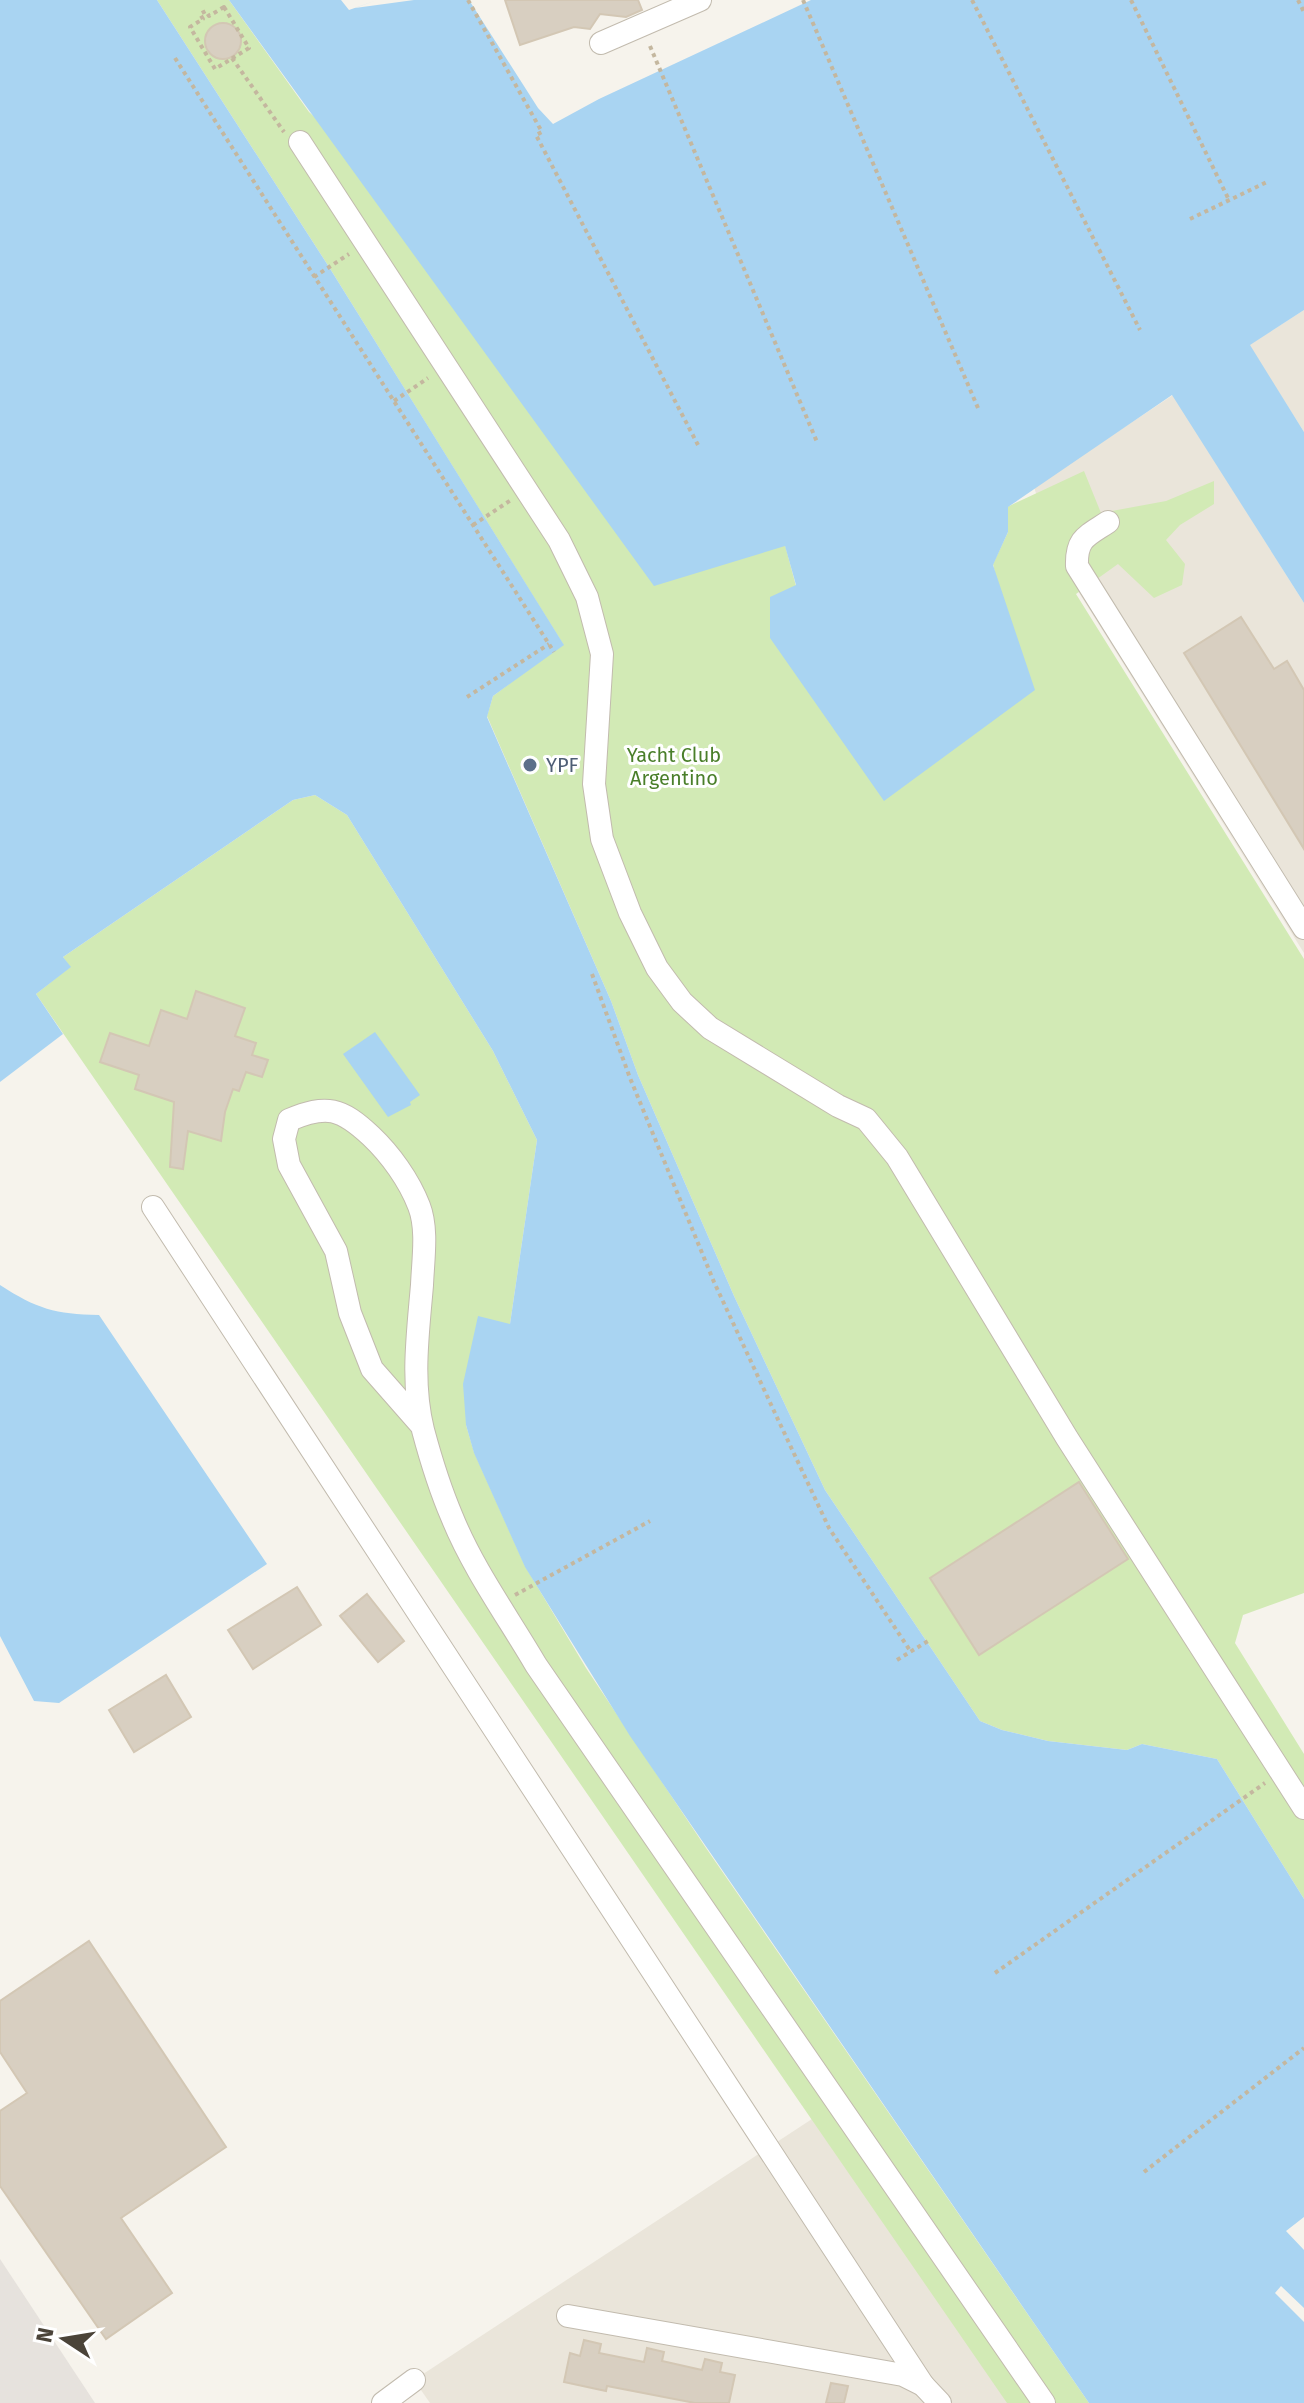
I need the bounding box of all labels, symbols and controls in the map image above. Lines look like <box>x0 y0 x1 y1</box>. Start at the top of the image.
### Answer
park label: Yacht Club Argentino <box>627 743 721 790</box>
place label: YPF <box>546 753 579 777</box>
marker: YPF <box>521 756 539 774</box>
north arrow <box>24 2299 104 2379</box>
text: N <box>30 2325 60 2345</box>

